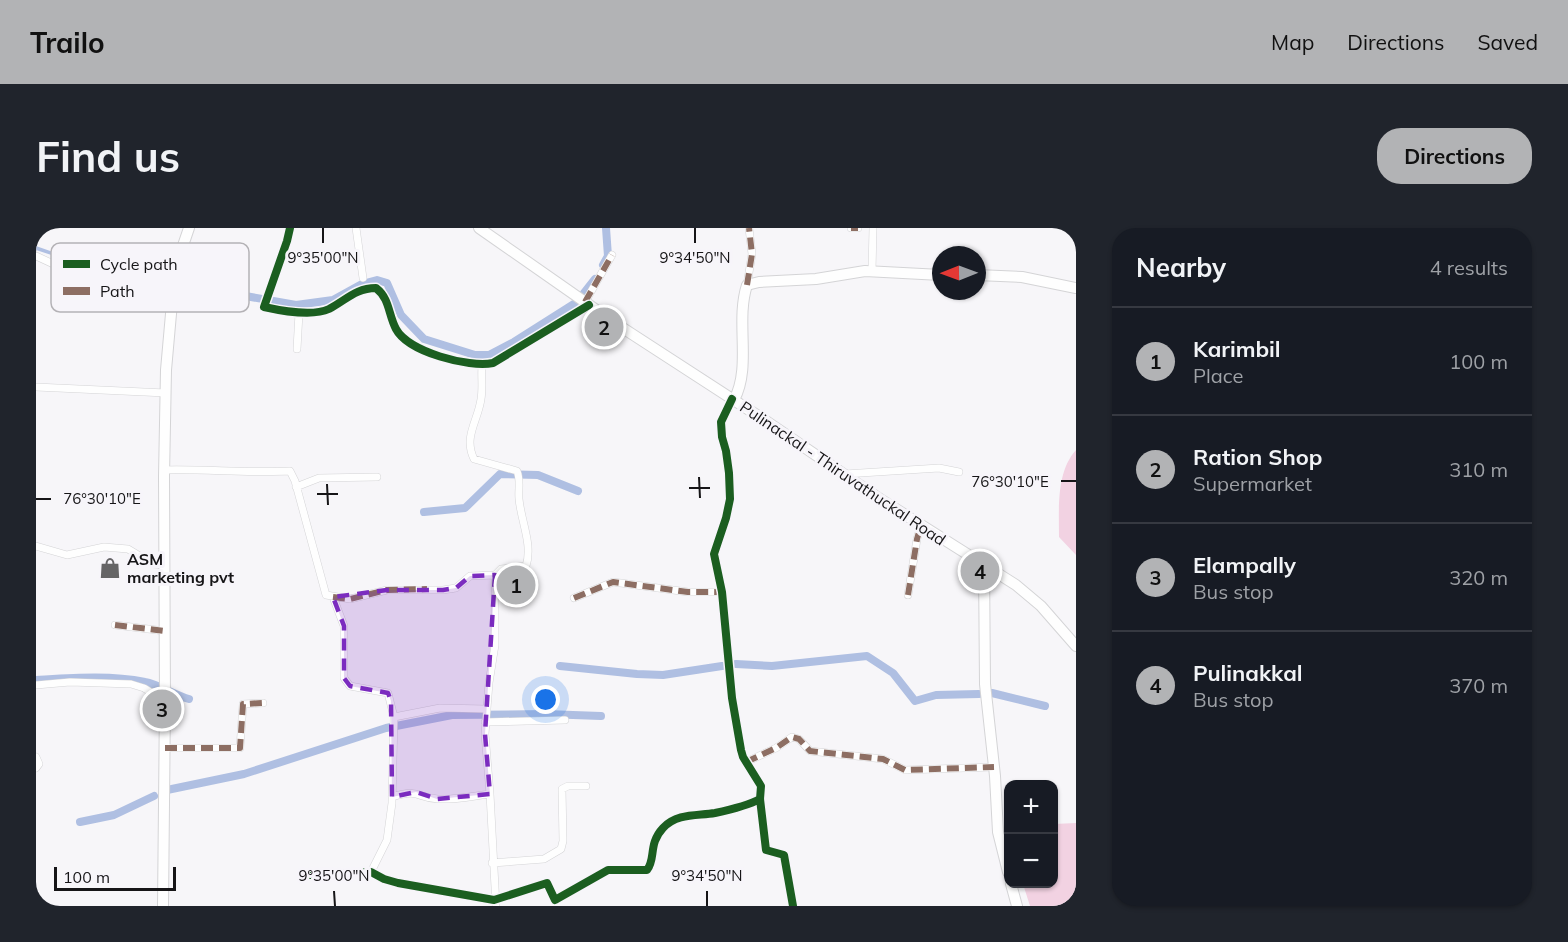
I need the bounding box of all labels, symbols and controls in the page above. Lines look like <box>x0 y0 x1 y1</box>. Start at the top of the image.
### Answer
text: Trailo <box>30 25 105 60</box>
text: Map <box>1271 29 1314 55</box>
text: Directions <box>1347 29 1444 55</box>
text: Saved <box>1477 29 1538 55</box>
button: Directions <box>1377 128 1532 184</box>
text: Find us <box>36 130 180 183</box>
legend <box>51 243 249 312</box>
north arrow <box>932 246 986 300</box>
text: 9°35'00"N <box>288 248 358 267</box>
text: 9°34'50"N <box>660 248 730 267</box>
text: Nearby <box>1136 251 1226 284</box>
text: Cycle path <box>100 254 178 274</box>
text: 4 results <box>1430 255 1508 280</box>
text: Path <box>100 281 135 301</box>
pin: 2 <box>584 304 624 350</box>
text: Karimbil <box>1193 335 1281 363</box>
text: 1 <box>1150 349 1162 374</box>
text: 100 m <box>1449 349 1508 374</box>
text: Place <box>1193 363 1243 388</box>
street label: Pulinackal - Thiruvathuckal Road <box>736 397 950 549</box>
text: Ration Shop <box>1193 443 1323 471</box>
text: 2 <box>1150 457 1162 482</box>
text: 310 m <box>1449 457 1508 482</box>
text: Supermarket <box>1193 471 1312 496</box>
text: 76°30'10"E <box>971 472 1049 491</box>
text: 76°30'10"E <box>63 489 141 508</box>
pin: 4 <box>960 548 1000 594</box>
place label: ASM marketing pvt <box>127 549 234 587</box>
text: Elampally <box>1193 551 1296 579</box>
shop icon: ASM marketing pvt <box>98 556 122 580</box>
pin: 1 <box>496 562 536 608</box>
text: 3 <box>1150 565 1162 590</box>
text: 320 m <box>1449 565 1508 590</box>
text: Bus stop <box>1193 579 1273 604</box>
text: Pulinakkal <box>1193 659 1303 687</box>
text: 4 <box>1150 673 1162 698</box>
text: 370 m <box>1449 673 1508 698</box>
your location <box>531 685 560 714</box>
pin: 3 <box>142 686 182 732</box>
text: Bus stop <box>1193 687 1273 712</box>
map controls <box>1004 780 1058 888</box>
button: + <box>1004 780 1058 834</box>
button: − <box>1004 834 1058 888</box>
scale bar <box>54 864 176 892</box>
text: 9°35'00"N <box>299 866 369 885</box>
text: 9°34'50"N <box>672 866 742 885</box>
text: 100 m <box>63 867 110 887</box>

